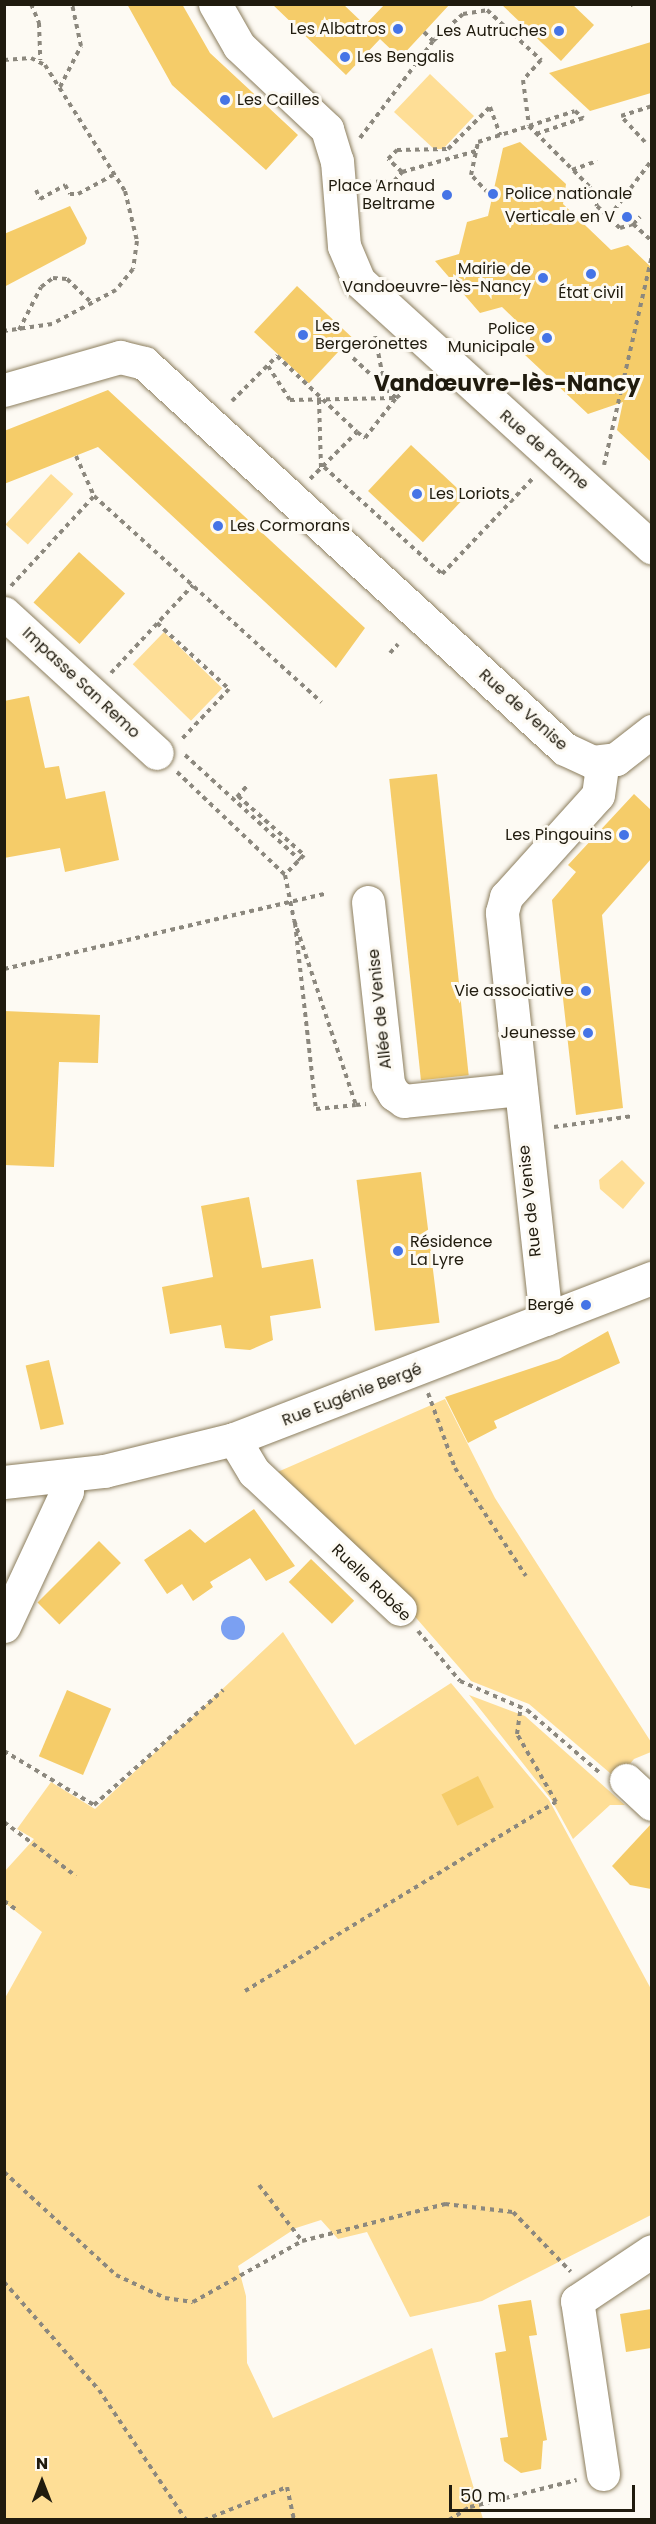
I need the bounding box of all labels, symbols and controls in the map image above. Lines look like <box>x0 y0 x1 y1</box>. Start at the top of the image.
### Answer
place label: Les Albatros <box>290 19 386 39</box>
place label: Les Autruches <box>436 21 547 41</box>
marker: Les Albatros <box>391 22 405 36</box>
marker: Les Autruches <box>552 24 566 38</box>
place label: Les Bengalis <box>357 47 454 67</box>
marker: Les Bengalis <box>338 50 352 64</box>
place label: Les Cailles <box>237 90 320 110</box>
marker: Les Cailles <box>218 93 232 107</box>
place label: Place Arnaud Beltrame <box>328 176 435 214</box>
place label: Police nationale <box>505 184 632 204</box>
marker: Police nationale <box>486 187 500 201</box>
marker: Place Arnaud Beltrame <box>440 188 454 202</box>
place label: Verticale en V <box>505 207 615 227</box>
marker: Verticale en V <box>620 210 634 224</box>
place label: Mairie de Vandoeuvre-lès-Nancy <box>342 259 531 297</box>
marker: État civil <box>584 267 598 281</box>
marker: Mairie de Vandoeuvre-lès-Nancy <box>536 271 550 285</box>
place label: État civil <box>558 283 624 303</box>
place label: Les Bergeronettes <box>315 316 428 354</box>
place label: Police Municipale <box>448 319 535 357</box>
marker: Les Bergeronettes <box>296 328 310 342</box>
marker: Police Municipale <box>540 331 554 345</box>
district label: Vandœuvre-lès-Nancy <box>374 371 640 397</box>
street label: Rue de Parme <box>496 406 592 494</box>
place label: Les Loriots <box>429 484 510 504</box>
marker: Les Loriots <box>410 487 424 501</box>
place label: Les Cormorans <box>230 516 350 536</box>
marker: Les Cormorans <box>211 519 225 533</box>
street label: Impasse San Remo <box>18 623 144 743</box>
street label: Rue de Venise <box>475 665 571 755</box>
place label: Les Pingouins <box>505 825 612 845</box>
marker: Les Pingouins <box>617 828 631 842</box>
street label: Allée de Venise <box>364 948 396 1070</box>
place label: Vie associative <box>454 981 574 1001</box>
marker: Vie associative <box>579 984 593 998</box>
place label: Jeunesse <box>501 1023 576 1043</box>
marker: Jeunesse <box>581 1026 595 1040</box>
street label: Rue de Venise <box>515 1144 545 1258</box>
place label: Résidence La Lyre <box>410 1232 493 1270</box>
marker: Résidence La Lyre <box>391 1244 405 1258</box>
place label: Bergé <box>528 1295 574 1315</box>
marker: Bergé <box>579 1298 593 1312</box>
street label: Rue Eugénie Bergé <box>279 1359 425 1431</box>
street label: Ruelle Robée <box>327 1540 415 1626</box>
north arrow <box>12 2452 72 2512</box>
text: N <box>36 2452 48 2475</box>
scale bar <box>452 2473 638 2511</box>
text: 50 m <box>460 2483 506 2508</box>

